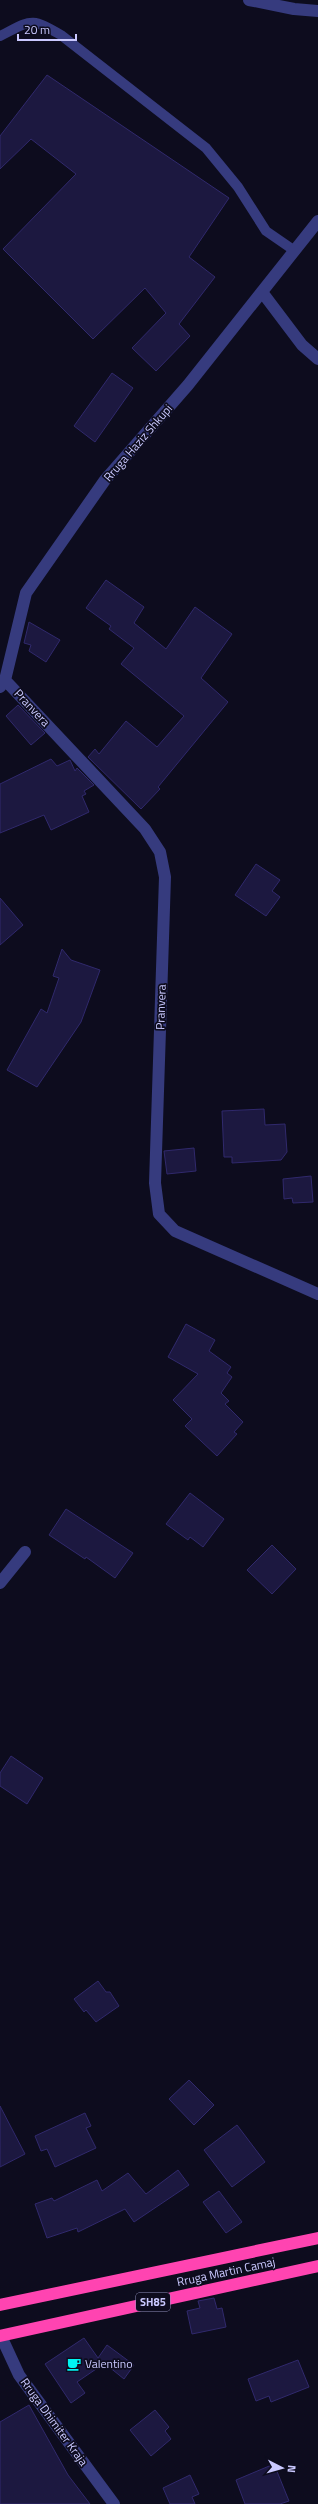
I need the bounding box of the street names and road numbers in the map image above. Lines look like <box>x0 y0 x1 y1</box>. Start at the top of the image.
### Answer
street label: Rruga Haziz Shkupi <box>99 400 177 486</box>
street label: Pranvera <box>10 685 55 731</box>
street label: Pranvera <box>150 984 171 1030</box>
street label: Rruga Martin Camaj <box>175 2252 277 2291</box>
road number: SH85 <box>136 2293 170 2311</box>
street label: Rruga Dhimiter Kraja <box>16 2374 93 2470</box>

